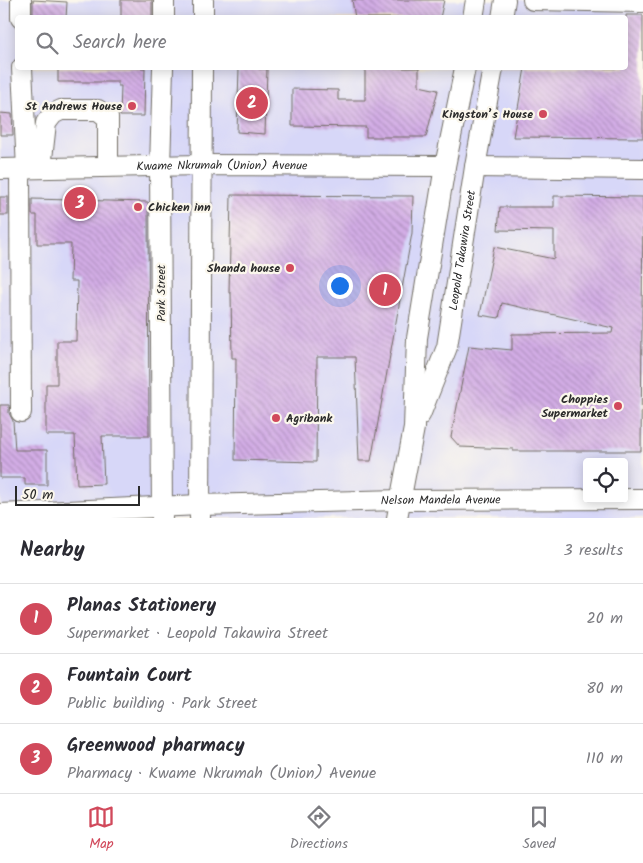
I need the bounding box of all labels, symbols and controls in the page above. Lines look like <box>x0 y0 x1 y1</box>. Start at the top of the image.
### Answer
search box <box>15 15 628 70</box>
text: Search here <box>73 28 167 58</box>
icon: search <box>33 29 61 57</box>
pin: 2 <box>236 84 268 122</box>
place label: St Andrews House <box>25 97 122 116</box>
marker: St Andrews House <box>126 100 138 112</box>
place label: Kingston’s House <box>442 105 533 124</box>
marker: Kingston’s House <box>537 108 549 120</box>
street label: Kwame Nkrumah (Union) Avenue <box>136 155 308 176</box>
pin: 3 <box>64 184 96 222</box>
street label: Leopold Takawira Street <box>443 188 481 312</box>
place label: Chicken inn <box>148 198 211 217</box>
marker: Chicken inn <box>132 201 144 213</box>
place label: Shanda house <box>207 259 280 278</box>
marker: Shanda house <box>284 262 296 274</box>
street label: Park Street <box>152 264 171 322</box>
pin: 1 <box>369 271 401 309</box>
your location <box>327 273 353 299</box>
place label: Choppies Supermarket <box>541 390 609 423</box>
marker: Choppies Supermarket <box>612 400 624 412</box>
place label: Agribank <box>286 409 333 428</box>
marker: Agribank <box>270 412 282 424</box>
map controls <box>583 458 628 503</box>
button: locate <box>583 458 628 503</box>
scale bar <box>15 483 140 506</box>
text: 50 m <box>22 484 53 506</box>
street label: Nelson Mandela Avenue <box>381 490 501 510</box>
text: Nearby <box>20 534 85 567</box>
text: 3 results <box>564 538 623 563</box>
text: Planas Stationery <box>67 591 216 621</box>
text: 1 <box>34 606 38 631</box>
text: 20 m <box>587 606 623 631</box>
text: Supermarket · Leopold Takawira Street <box>67 621 328 646</box>
text: Fountain Court <box>67 661 192 691</box>
text: 2 <box>31 676 41 701</box>
text: 80 m <box>586 676 623 701</box>
text: Public building · Park Street <box>67 691 257 716</box>
text: Greenwood pharmacy <box>67 731 245 761</box>
text: 3 <box>32 746 40 771</box>
text: 110 m <box>586 746 623 771</box>
text: Pharmacy · Kwame Nkrumah (Union) Avenue <box>67 761 376 786</box>
tab: Map <box>87 803 115 855</box>
tab: Directions <box>290 803 348 855</box>
tab: Saved <box>522 803 556 855</box>

